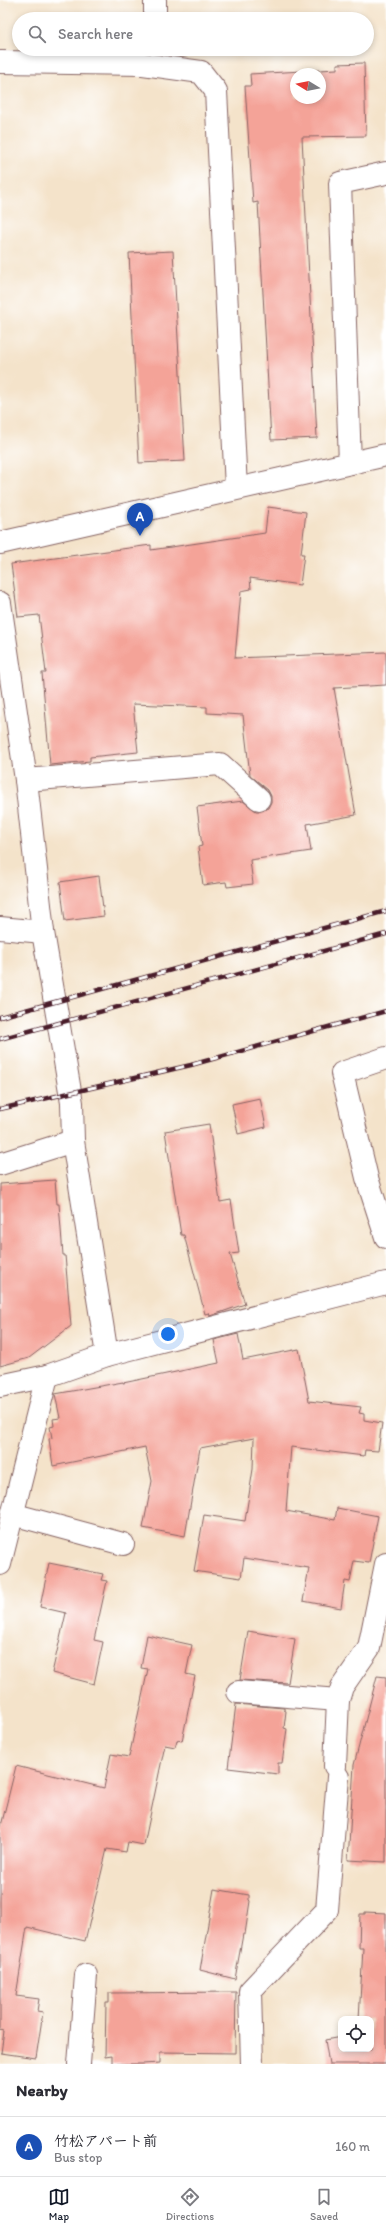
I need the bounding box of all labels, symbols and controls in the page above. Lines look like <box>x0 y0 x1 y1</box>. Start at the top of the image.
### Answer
search box <box>12 12 374 56</box>
icon: search <box>26 23 48 45</box>
text: Search here <box>58 25 133 43</box>
north arrow <box>290 68 326 104</box>
pin: A <box>127 503 153 536</box>
your location <box>158 1324 178 1344</box>
map controls <box>338 2016 374 2052</box>
button: locate <box>338 2016 374 2052</box>
text: Nearby <box>16 2080 68 2100</box>
text: 竹松アパート前 <box>54 2132 158 2150</box>
text: A <box>25 2139 33 2154</box>
text: 160 m <box>335 2139 370 2154</box>
text: Bus stop <box>54 2150 102 2165</box>
tab: Map <box>48 2186 70 2223</box>
tab: Directions <box>166 2186 214 2223</box>
tab: Saved <box>310 2186 338 2223</box>

